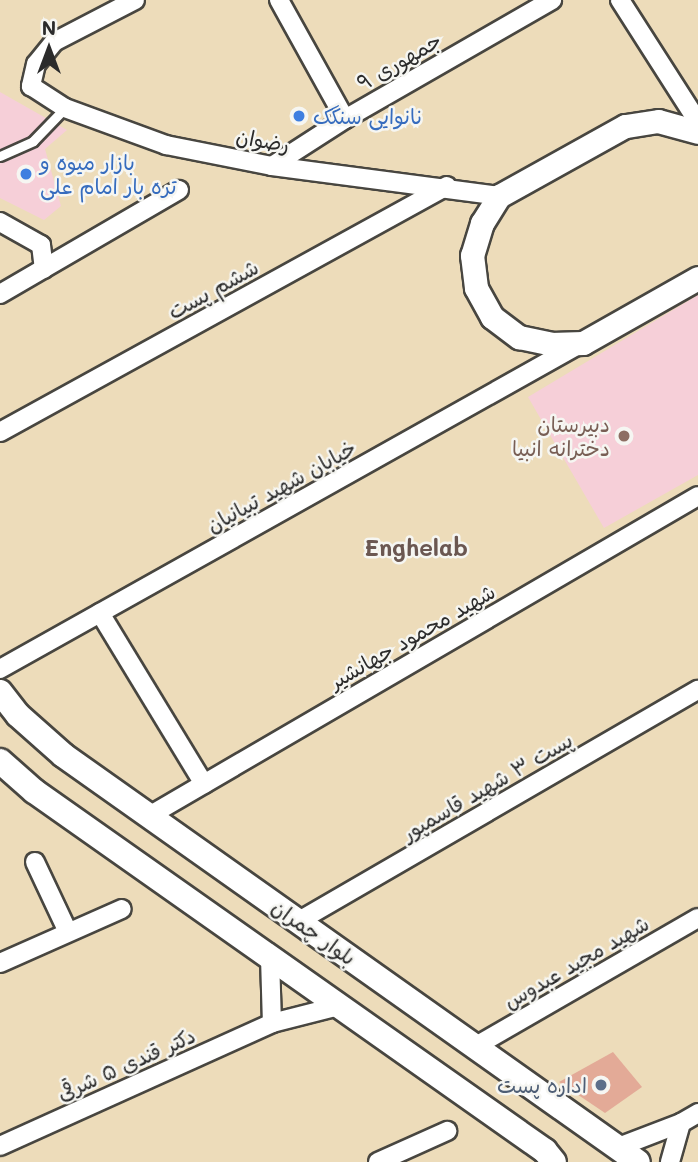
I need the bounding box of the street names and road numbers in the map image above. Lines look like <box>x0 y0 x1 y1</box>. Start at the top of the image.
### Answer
street label: جمهوری ۹ <box>352 27 446 95</box>
street label: رضوان <box>234 123 292 157</box>
street label: ششم پست <box>163 254 263 324</box>
street label: خیابان شهید تبیانیان <box>202 435 360 537</box>
street label: شهید محمود جهانشیر <box>325 578 499 694</box>
street label: پست ۳ شهید قاسمپور <box>397 727 577 845</box>
street label: بلوار چمران <box>267 894 361 970</box>
street label: شهید مجید عبدوس <box>499 910 653 1014</box>
street label: دکتر قندی ۵ شرقی <box>53 1022 199 1106</box>

